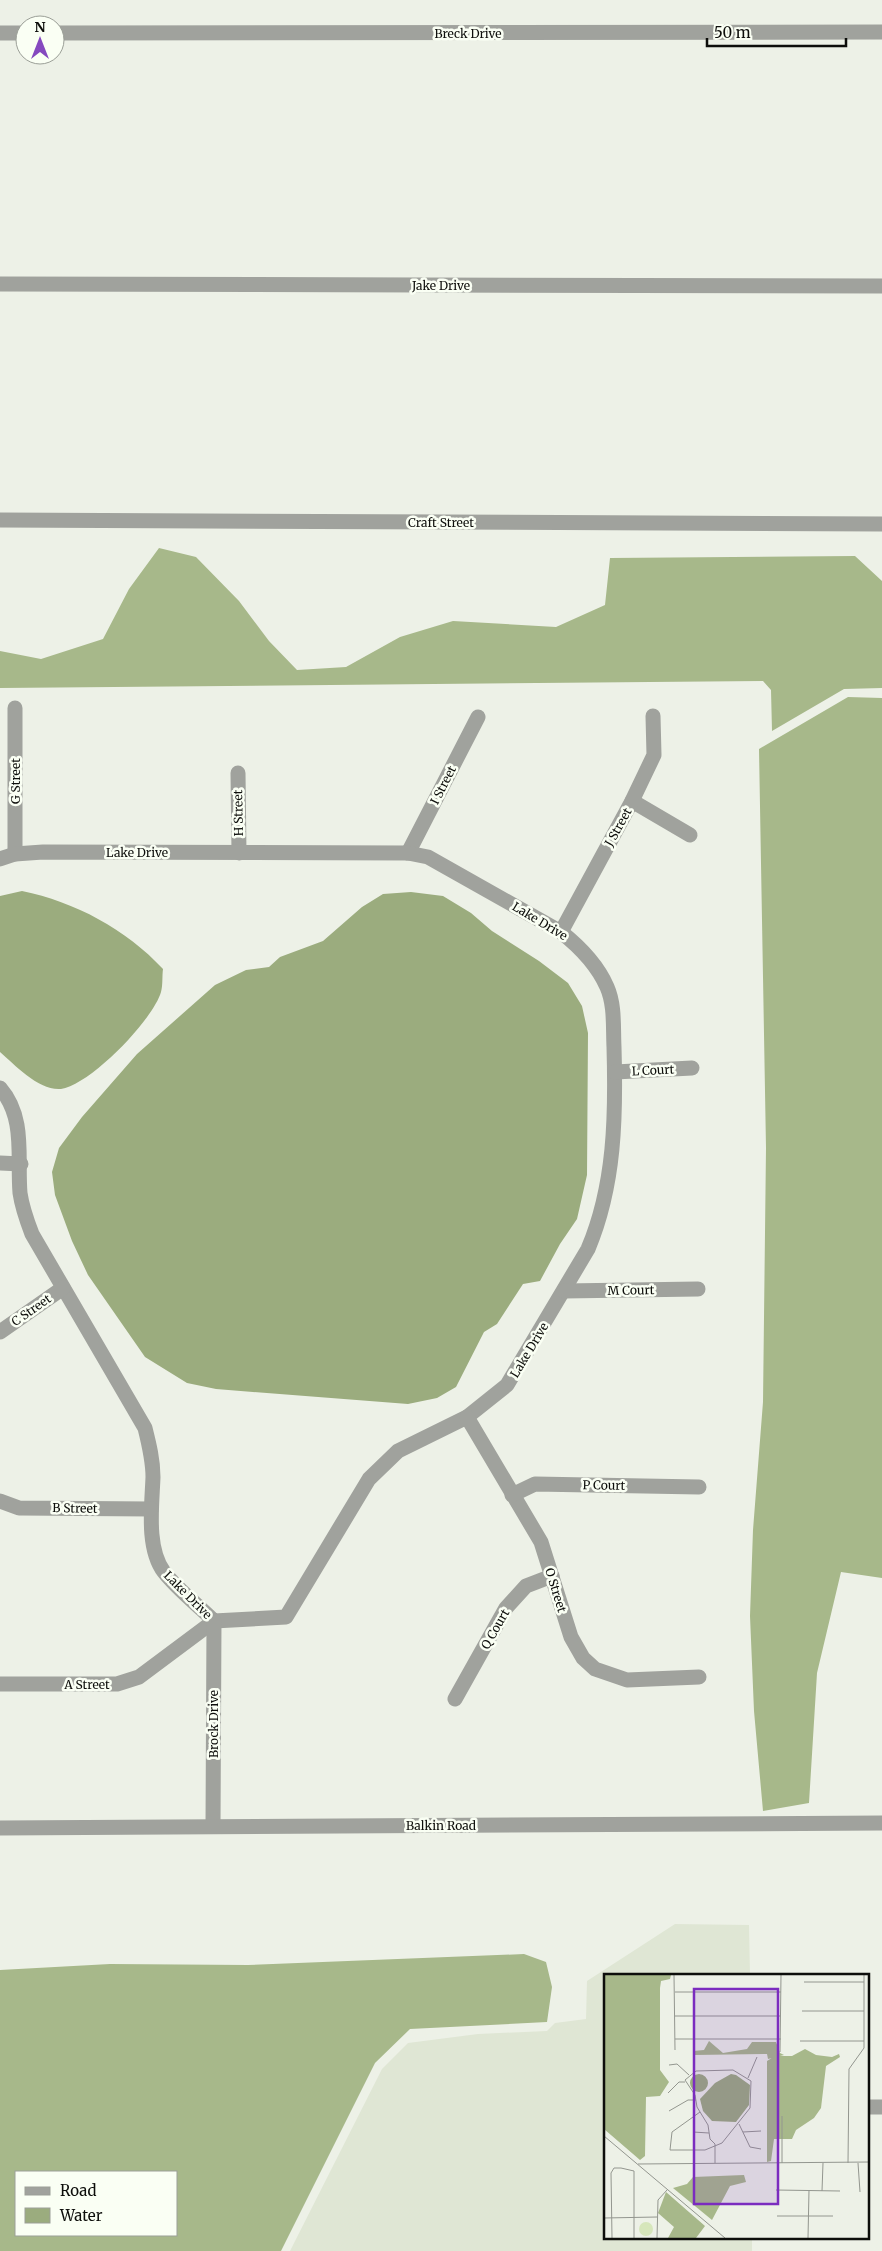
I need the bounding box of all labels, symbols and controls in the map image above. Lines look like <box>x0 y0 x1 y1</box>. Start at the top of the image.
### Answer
north arrow <box>15 15 65 65</box>
scale bar <box>707 15 846 47</box>
text: N <box>34 18 46 36</box>
text: 50 m <box>714 23 751 42</box>
street label: Breck Drive <box>434 26 502 41</box>
street label: Jake Drive <box>411 278 470 293</box>
street label: Craft Street <box>408 515 474 530</box>
street label: G Street <box>8 758 23 804</box>
street label: I Street <box>427 763 459 807</box>
street label: H Street <box>230 789 246 837</box>
street label: J Street <box>601 805 635 850</box>
street label: Lake Drive <box>106 845 168 860</box>
street label: Lake Drive <box>510 899 570 943</box>
street label: L Court <box>631 1061 675 1079</box>
street label: M Court <box>607 1282 655 1298</box>
street label: C Street <box>8 1291 54 1329</box>
street label: Lake Drive <box>507 1320 551 1380</box>
street label: P Court <box>582 1477 626 1493</box>
street label: B Street <box>52 1500 98 1516</box>
street label: O Street <box>542 1566 570 1614</box>
street label: Lake Drive <box>161 1568 215 1622</box>
street label: Q Court <box>478 1606 513 1652</box>
street label: A Street <box>63 1677 110 1692</box>
street label: Brock Drive <box>206 1690 221 1758</box>
street label: Balkin Road <box>406 1818 476 1833</box>
inset map <box>604 1974 870 2238</box>
legend <box>15 2171 178 2236</box>
text: Road <box>60 2181 96 2200</box>
text: Water <box>59 2206 103 2225</box>

